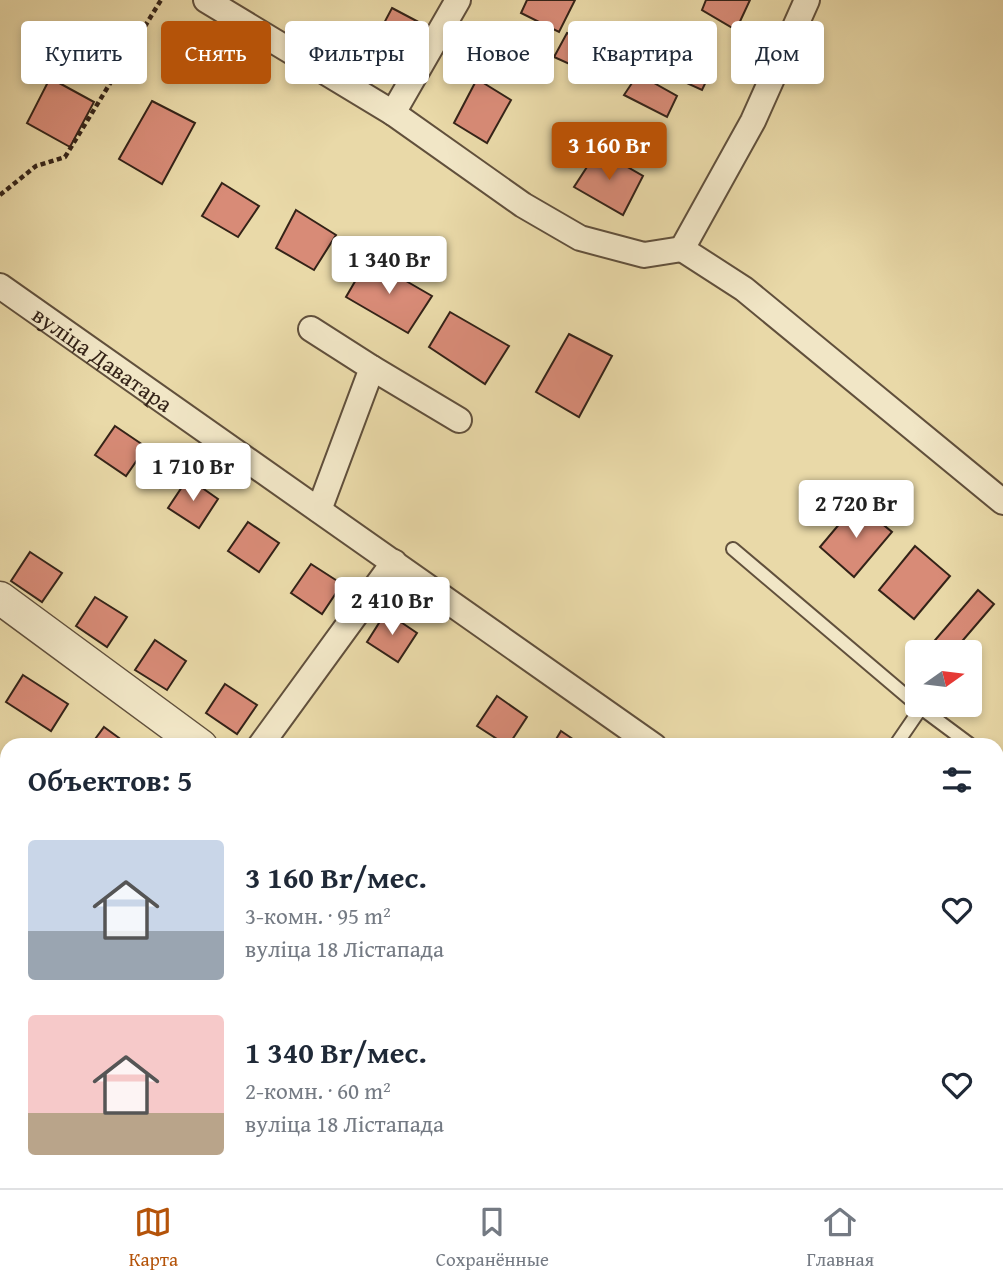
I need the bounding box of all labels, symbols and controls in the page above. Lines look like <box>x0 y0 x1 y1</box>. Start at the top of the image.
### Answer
chip: Купить <box>21 21 147 84</box>
chip: Снять <box>161 21 271 84</box>
chip: Фильтры <box>285 21 429 84</box>
chip: Новое <box>443 21 554 84</box>
chip: Квартира <box>568 21 717 84</box>
chip: Дом <box>731 21 824 84</box>
pin: 3 160 Br <box>537 122 681 182</box>
text: 3 160 Br <box>568 128 650 161</box>
pin: 1 340 Br <box>317 236 461 296</box>
text: 1 340 Br <box>348 242 430 275</box>
street label: вуліца Даватара <box>26 298 180 419</box>
pin: 1 710 Br <box>121 444 265 503</box>
text: 1 710 Br <box>152 449 234 482</box>
pin: 2 720 Br <box>784 480 928 540</box>
text: 2 720 Br <box>815 486 897 519</box>
pin: 2 410 Br <box>320 578 464 637</box>
text: 2 410 Br <box>351 583 433 616</box>
north arrow <box>905 640 982 718</box>
map controls <box>905 640 982 717</box>
text: Объектов: 5 <box>28 758 192 802</box>
icon: filters <box>938 761 976 799</box>
text: 3 160 Br/мес. <box>245 855 427 899</box>
icon: home <box>84 868 168 952</box>
icon: heart <box>938 891 976 929</box>
text: 3-комн. · 95 m² <box>245 899 391 932</box>
text: вуліца 18 Лістапада <box>245 932 444 965</box>
text: 1 340 Br/мес. <box>245 1030 427 1074</box>
icon: home <box>84 1043 168 1127</box>
icon: heart <box>938 1066 976 1104</box>
text: 2-комн. · 60 m² <box>245 1074 391 1107</box>
text: вуліца 18 Лістапада <box>245 1107 444 1140</box>
tab: Карта <box>129 1203 178 1273</box>
tab: Сохранённые <box>436 1203 549 1273</box>
tab: Главная <box>807 1203 874 1273</box>

